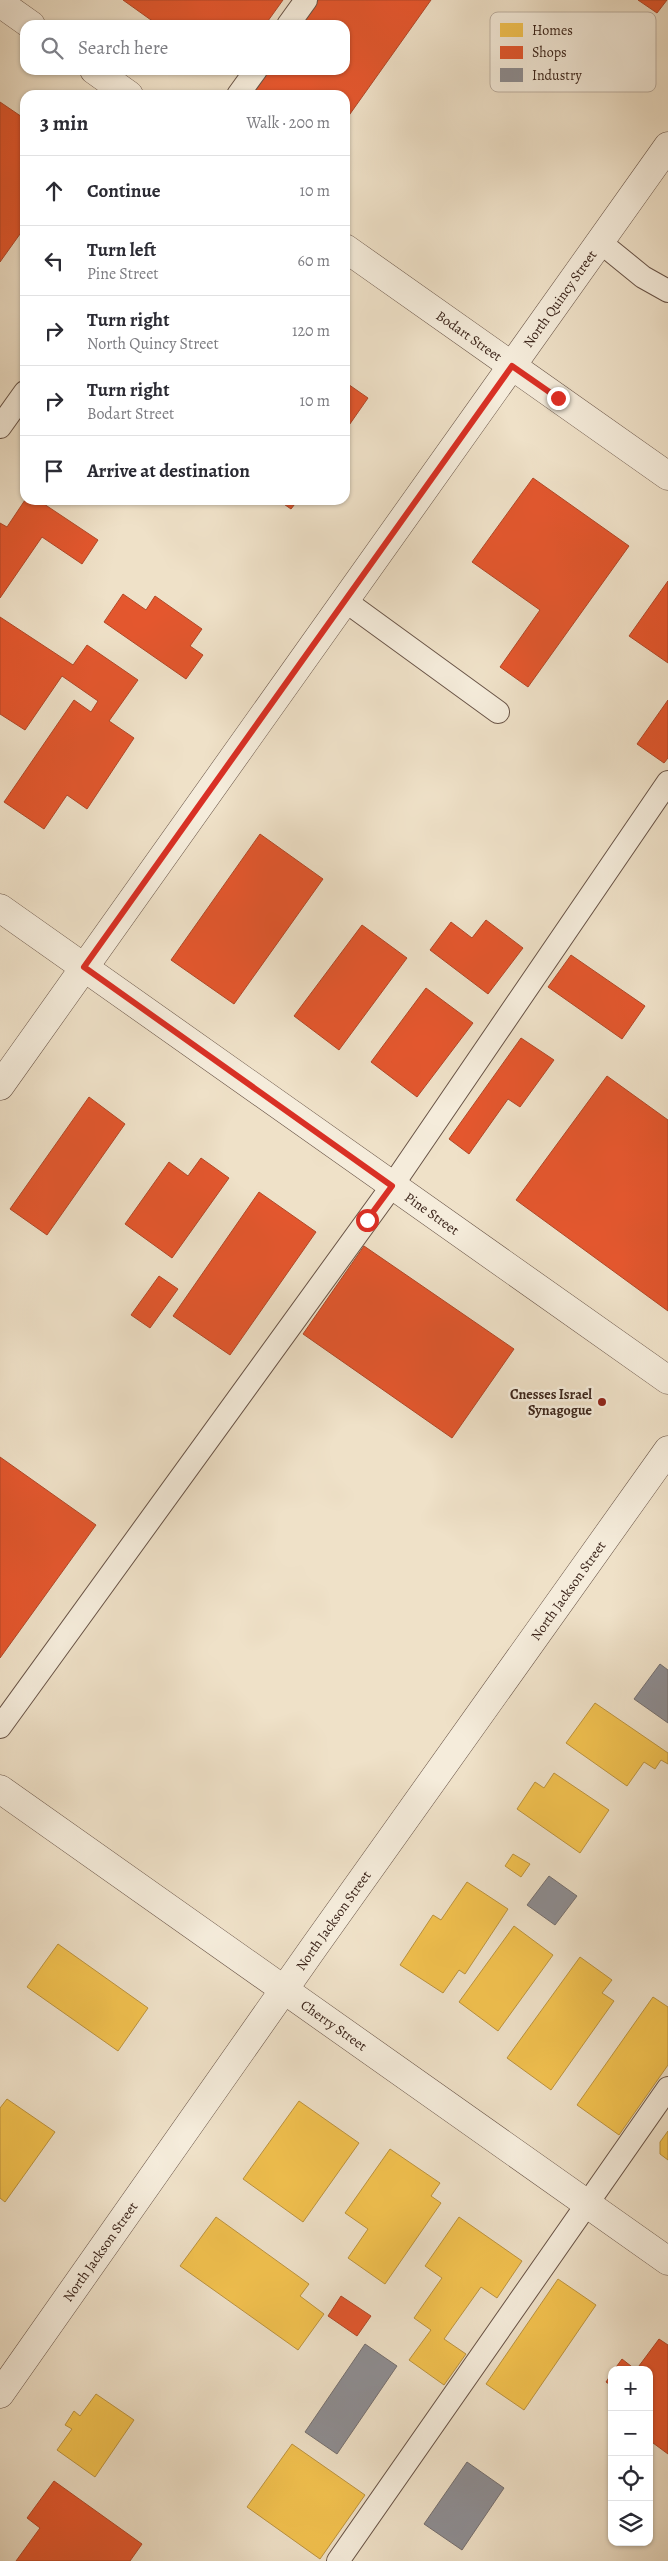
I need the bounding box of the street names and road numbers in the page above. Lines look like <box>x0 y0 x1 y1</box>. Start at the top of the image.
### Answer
street label: North Quincy Street <box>519 246 601 351</box>
street label: Bodart Street <box>432 306 506 366</box>
street label: Pine Street <box>401 1188 463 1240</box>
street label: North Jackson Street <box>526 1537 611 1644</box>
street label: North Jackson Street <box>291 1867 376 1974</box>
street label: Cherry Street <box>297 1995 371 2056</box>
street label: North Jackson Street <box>59 2198 142 2306</box>

